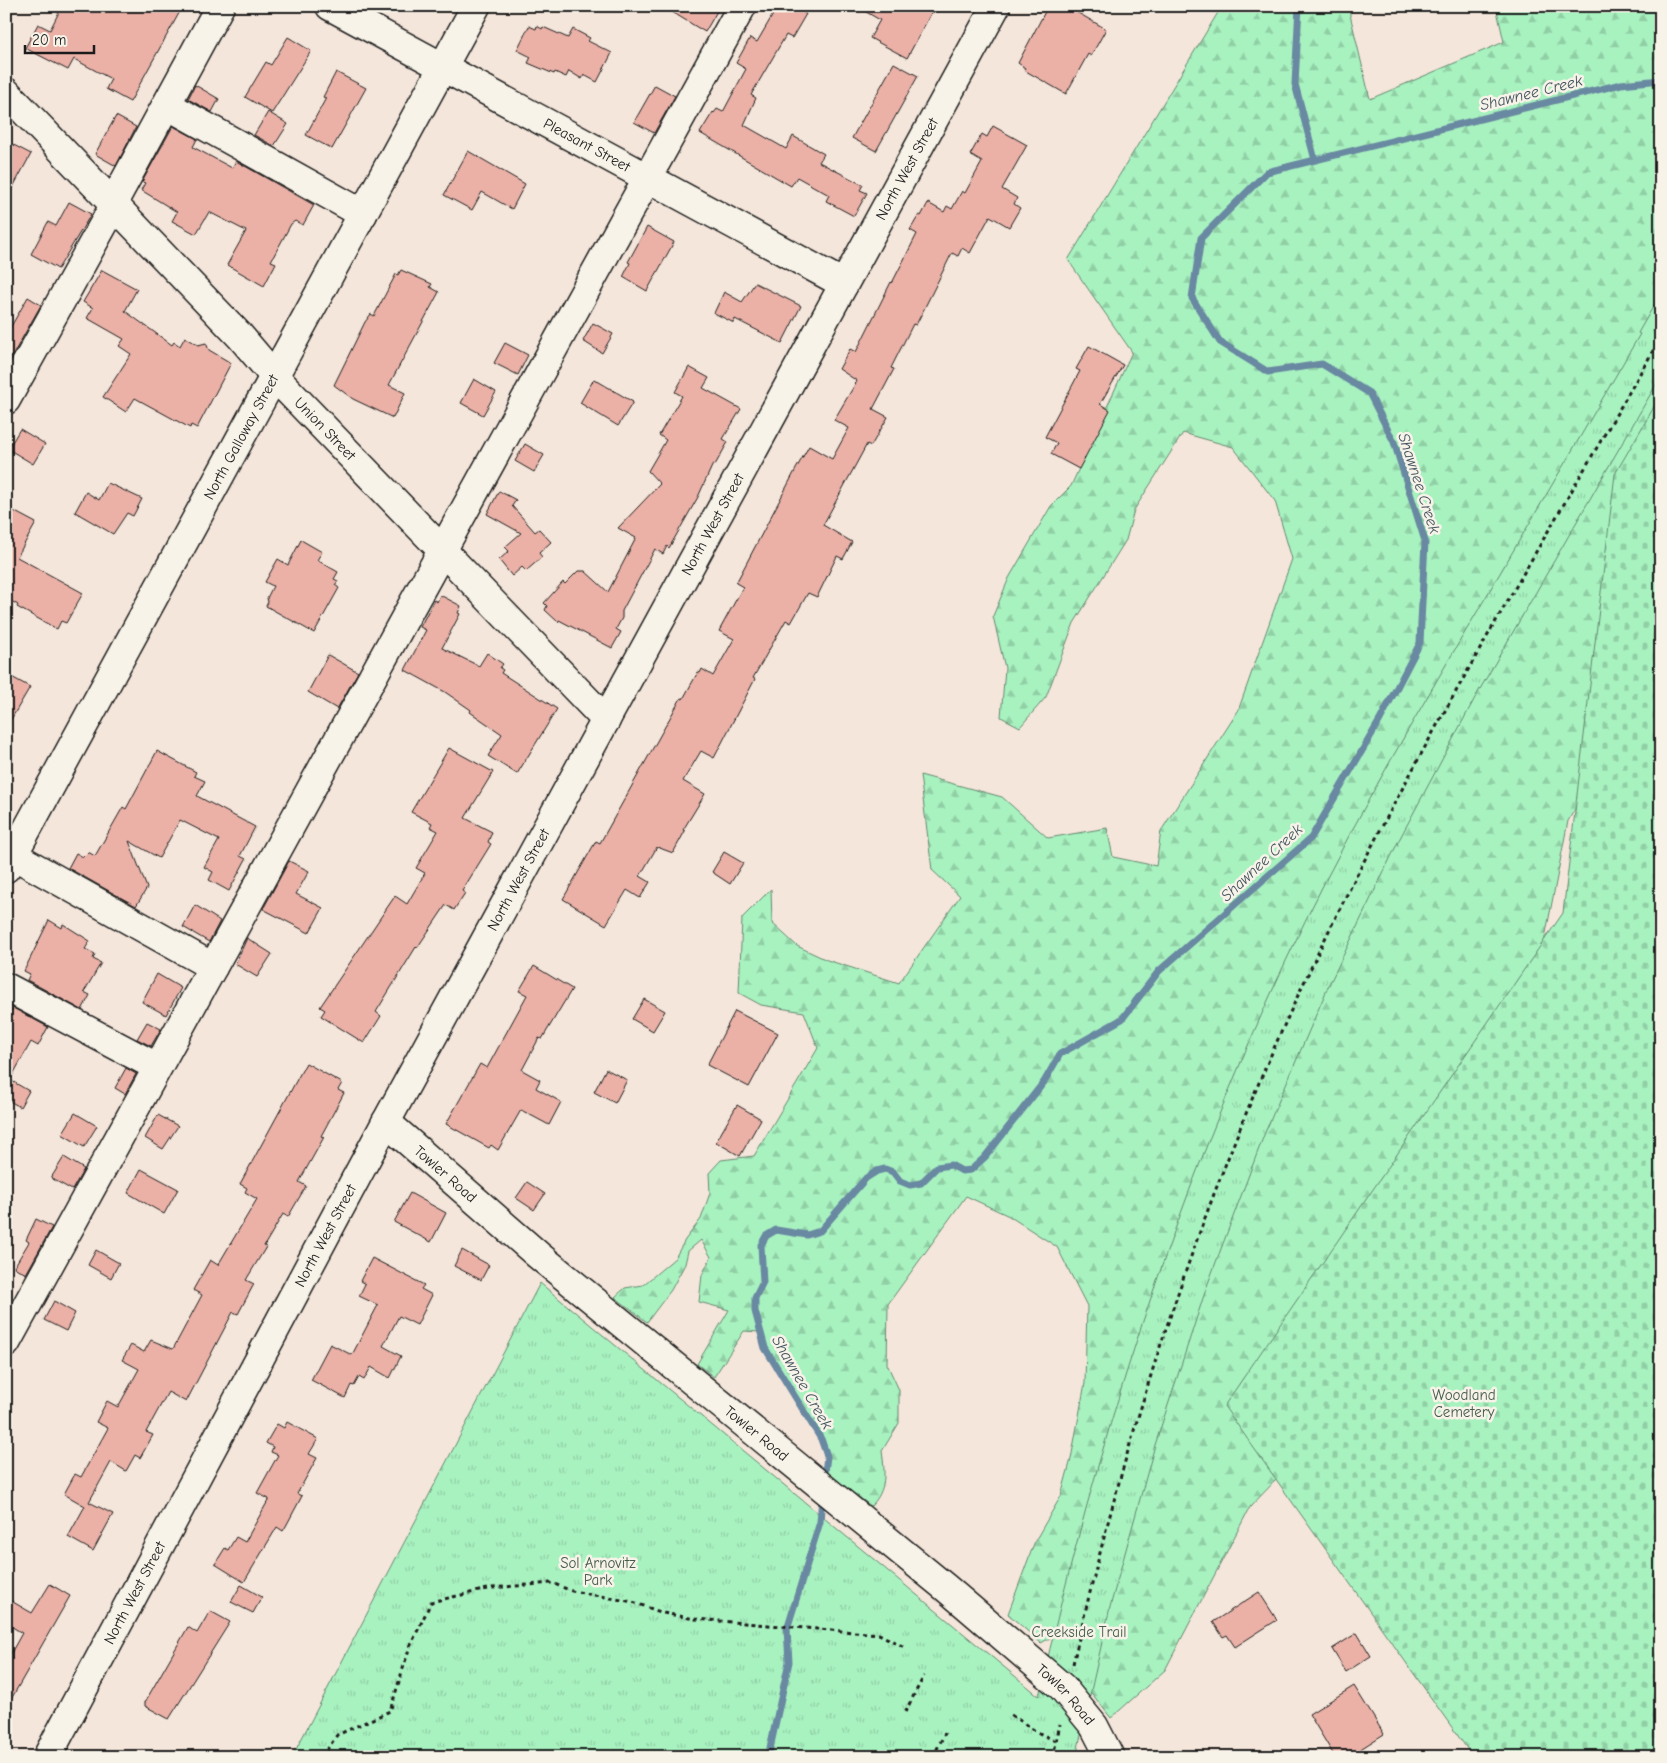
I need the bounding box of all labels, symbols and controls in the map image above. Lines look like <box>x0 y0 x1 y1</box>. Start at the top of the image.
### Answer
scale bar <box>25 22 94 54</box>
text: 20 m <box>32 31 66 49</box>
water label: Shawnee Creek <box>1478 71 1585 114</box>
street label: Pleasant Street <box>540 114 634 176</box>
street label: North West Street <box>872 114 942 223</box>
street label: North Galloway Street <box>200 371 283 503</box>
street label: Union Street <box>290 393 360 465</box>
water label: Shawnee Creek <box>1394 431 1444 536</box>
street label: North West Street <box>678 469 748 579</box>
water label: Shawnee Creek <box>1217 820 1306 905</box>
street label: North West Street <box>483 825 554 934</box>
street label: Towler Road <box>410 1142 481 1206</box>
street label: North West Street <box>291 1181 360 1290</box>
water label: Shawnee Creek <box>768 1333 836 1433</box>
park label: Woodland Cemetery <box>1432 1386 1496 1421</box>
street label: Towler Road <box>721 1402 792 1465</box>
street label: North West Street <box>100 1538 170 1647</box>
park label: Sol Arnovitz Park <box>560 1554 636 1589</box>
park label: Creekside Trail <box>1031 1623 1127 1641</box>
street label: Towler Road <box>1033 1660 1099 1729</box>

